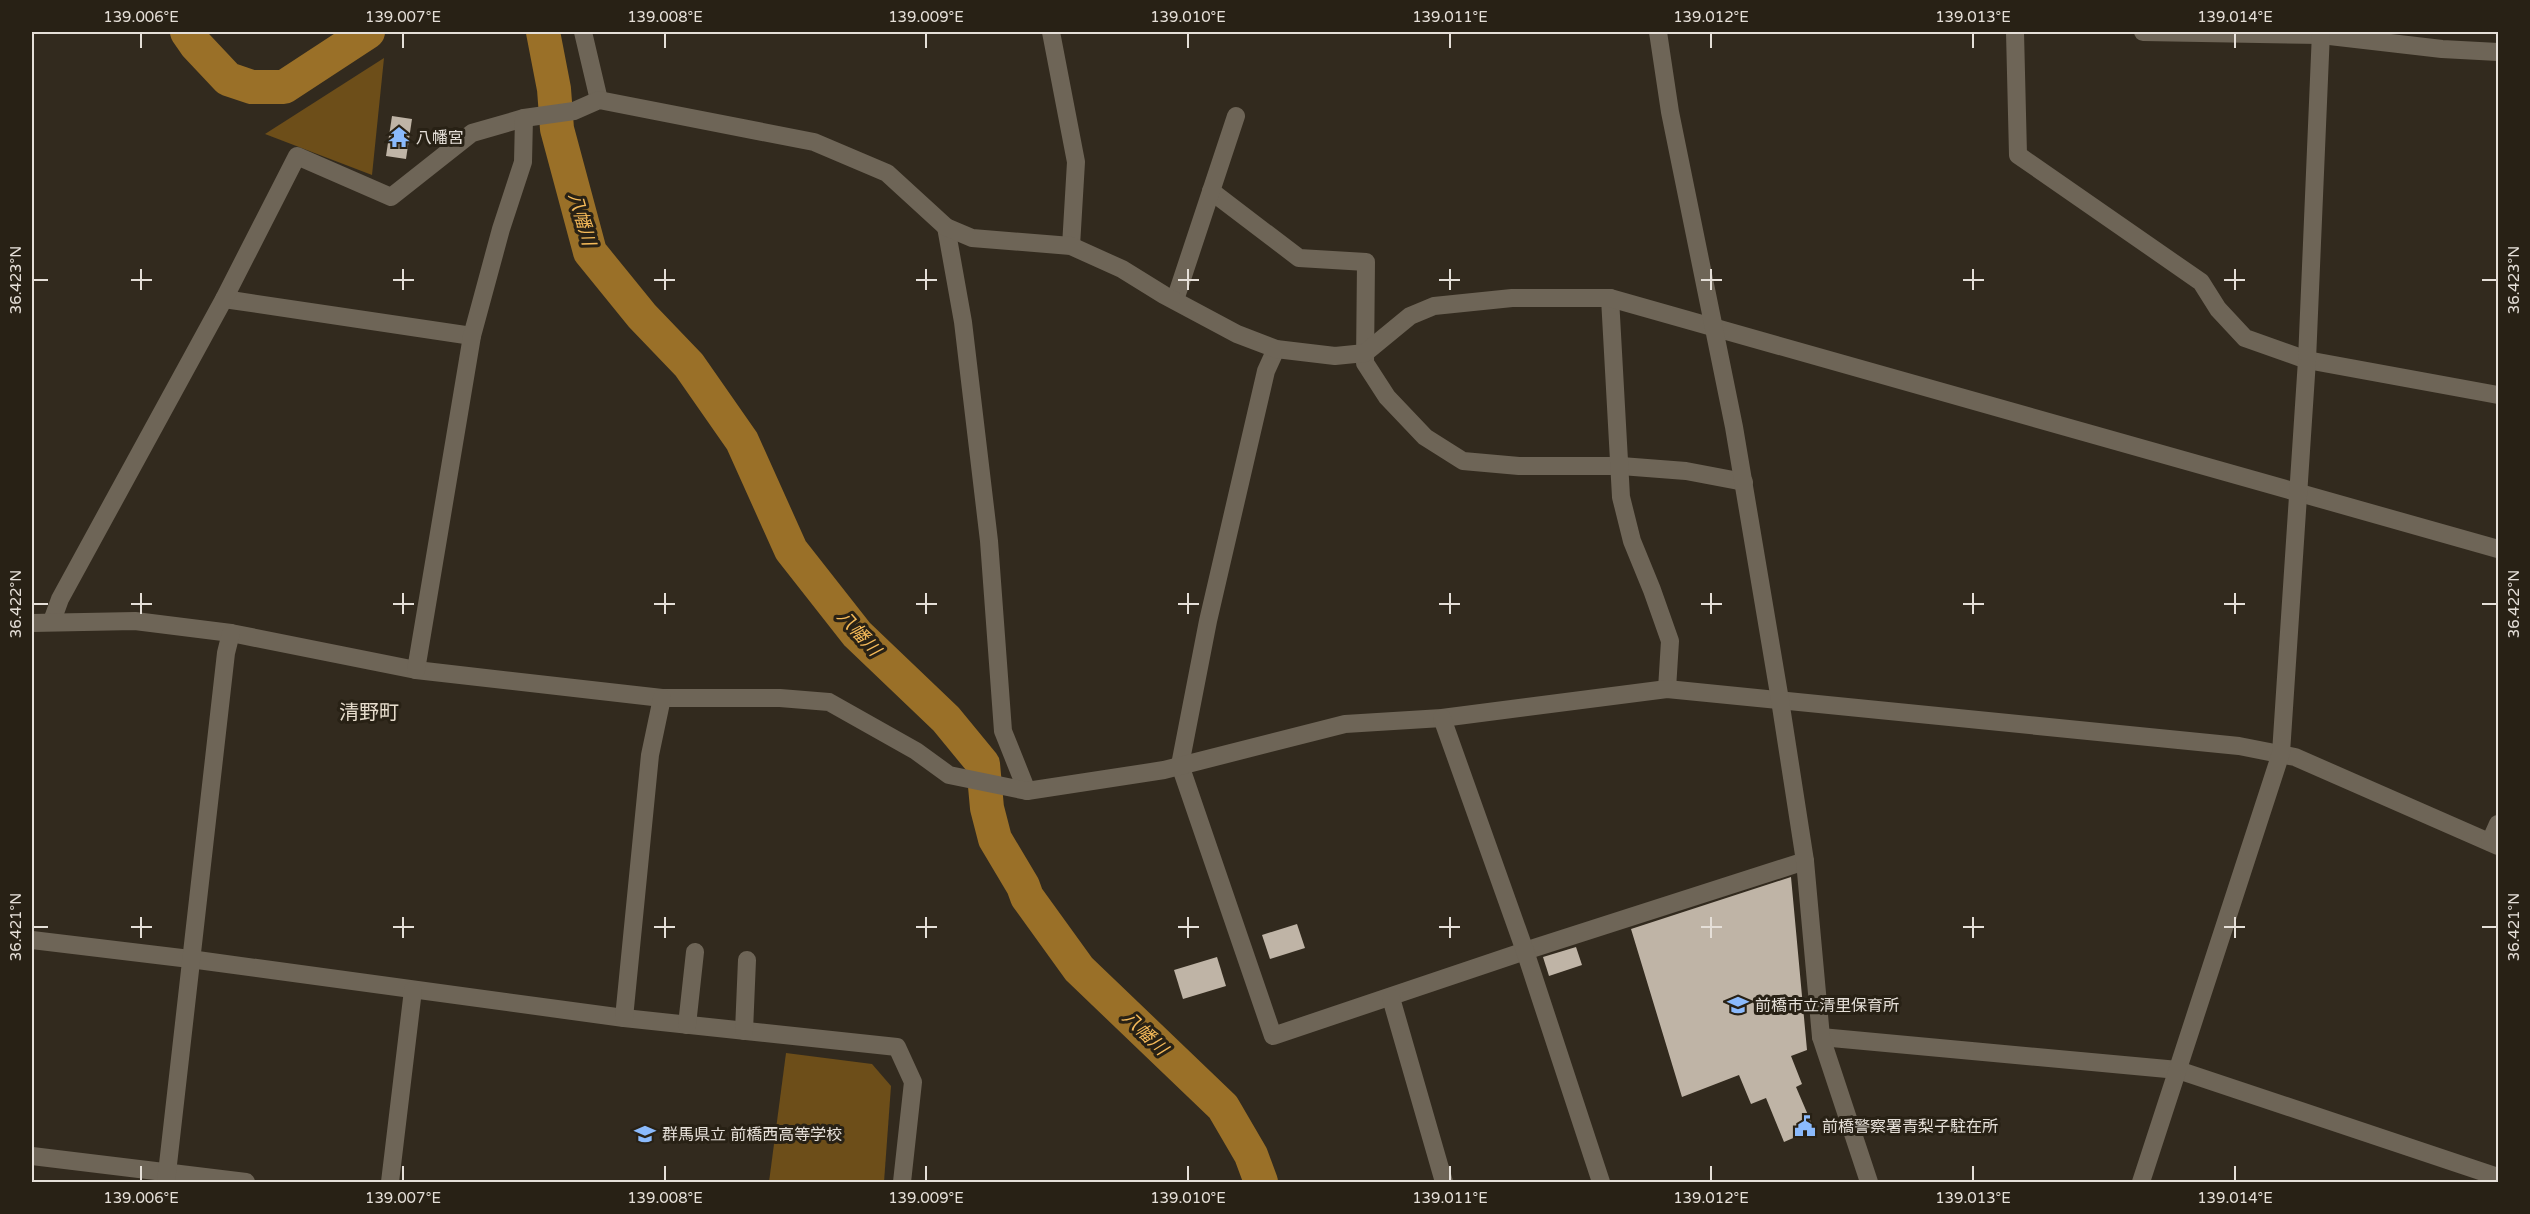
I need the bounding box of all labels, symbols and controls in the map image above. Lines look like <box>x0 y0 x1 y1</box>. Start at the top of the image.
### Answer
text: 139.006°E <box>103 8 179 26</box>
text: 139.007°E <box>365 8 441 26</box>
text: 139.008°E <box>627 8 703 26</box>
text: 139.009°E <box>888 8 964 26</box>
text: 139.010°E <box>1150 8 1226 26</box>
text: 139.011°E <box>1412 8 1488 26</box>
text: 139.012°E <box>1673 8 1749 26</box>
text: 139.013°E <box>1935 8 2011 26</box>
text: 139.014°E <box>2197 8 2273 26</box>
temple icon: 八幡宮 <box>387 125 411 149</box>
place label: 八幡宮 <box>416 128 464 148</box>
water label: 八幡川 <box>564 190 601 250</box>
text: 36.423°N <box>7 246 25 314</box>
text: 36.423°N <box>2505 246 2523 314</box>
text: 36.422°N <box>7 570 25 638</box>
text: 36.422°N <box>2505 570 2523 638</box>
water label: 八幡川 <box>833 606 887 662</box>
district label: 清野町 <box>339 701 399 725</box>
text: 36.421°N <box>7 893 25 961</box>
text: 36.421°N <box>2505 893 2523 961</box>
school or university icon: 前橋市立清里保育所 <box>1726 993 1750 1017</box>
place label: 前橋市立清里保育所 <box>1755 996 1899 1016</box>
water label: 八幡川 <box>1118 1006 1174 1061</box>
public building icon: 前橋警察署青梨子駐在所 <box>1793 1114 1817 1138</box>
place label: 前橋警察署青梨子駐在所 <box>1822 1117 1998 1137</box>
school or university icon: 群馬県立 前橋西高等学校 <box>633 1122 657 1146</box>
place label: 群馬県立 前橋西高等学校 <box>662 1125 842 1145</box>
text: 139.006°E <box>103 1189 179 1207</box>
text: 139.007°E <box>365 1189 441 1207</box>
text: 139.008°E <box>627 1189 703 1207</box>
text: 139.009°E <box>888 1189 964 1207</box>
text: 139.010°E <box>1150 1189 1226 1207</box>
text: 139.011°E <box>1412 1189 1488 1207</box>
text: 139.012°E <box>1673 1189 1749 1207</box>
text: 139.013°E <box>1935 1189 2011 1207</box>
text: 139.014°E <box>2197 1189 2273 1207</box>

